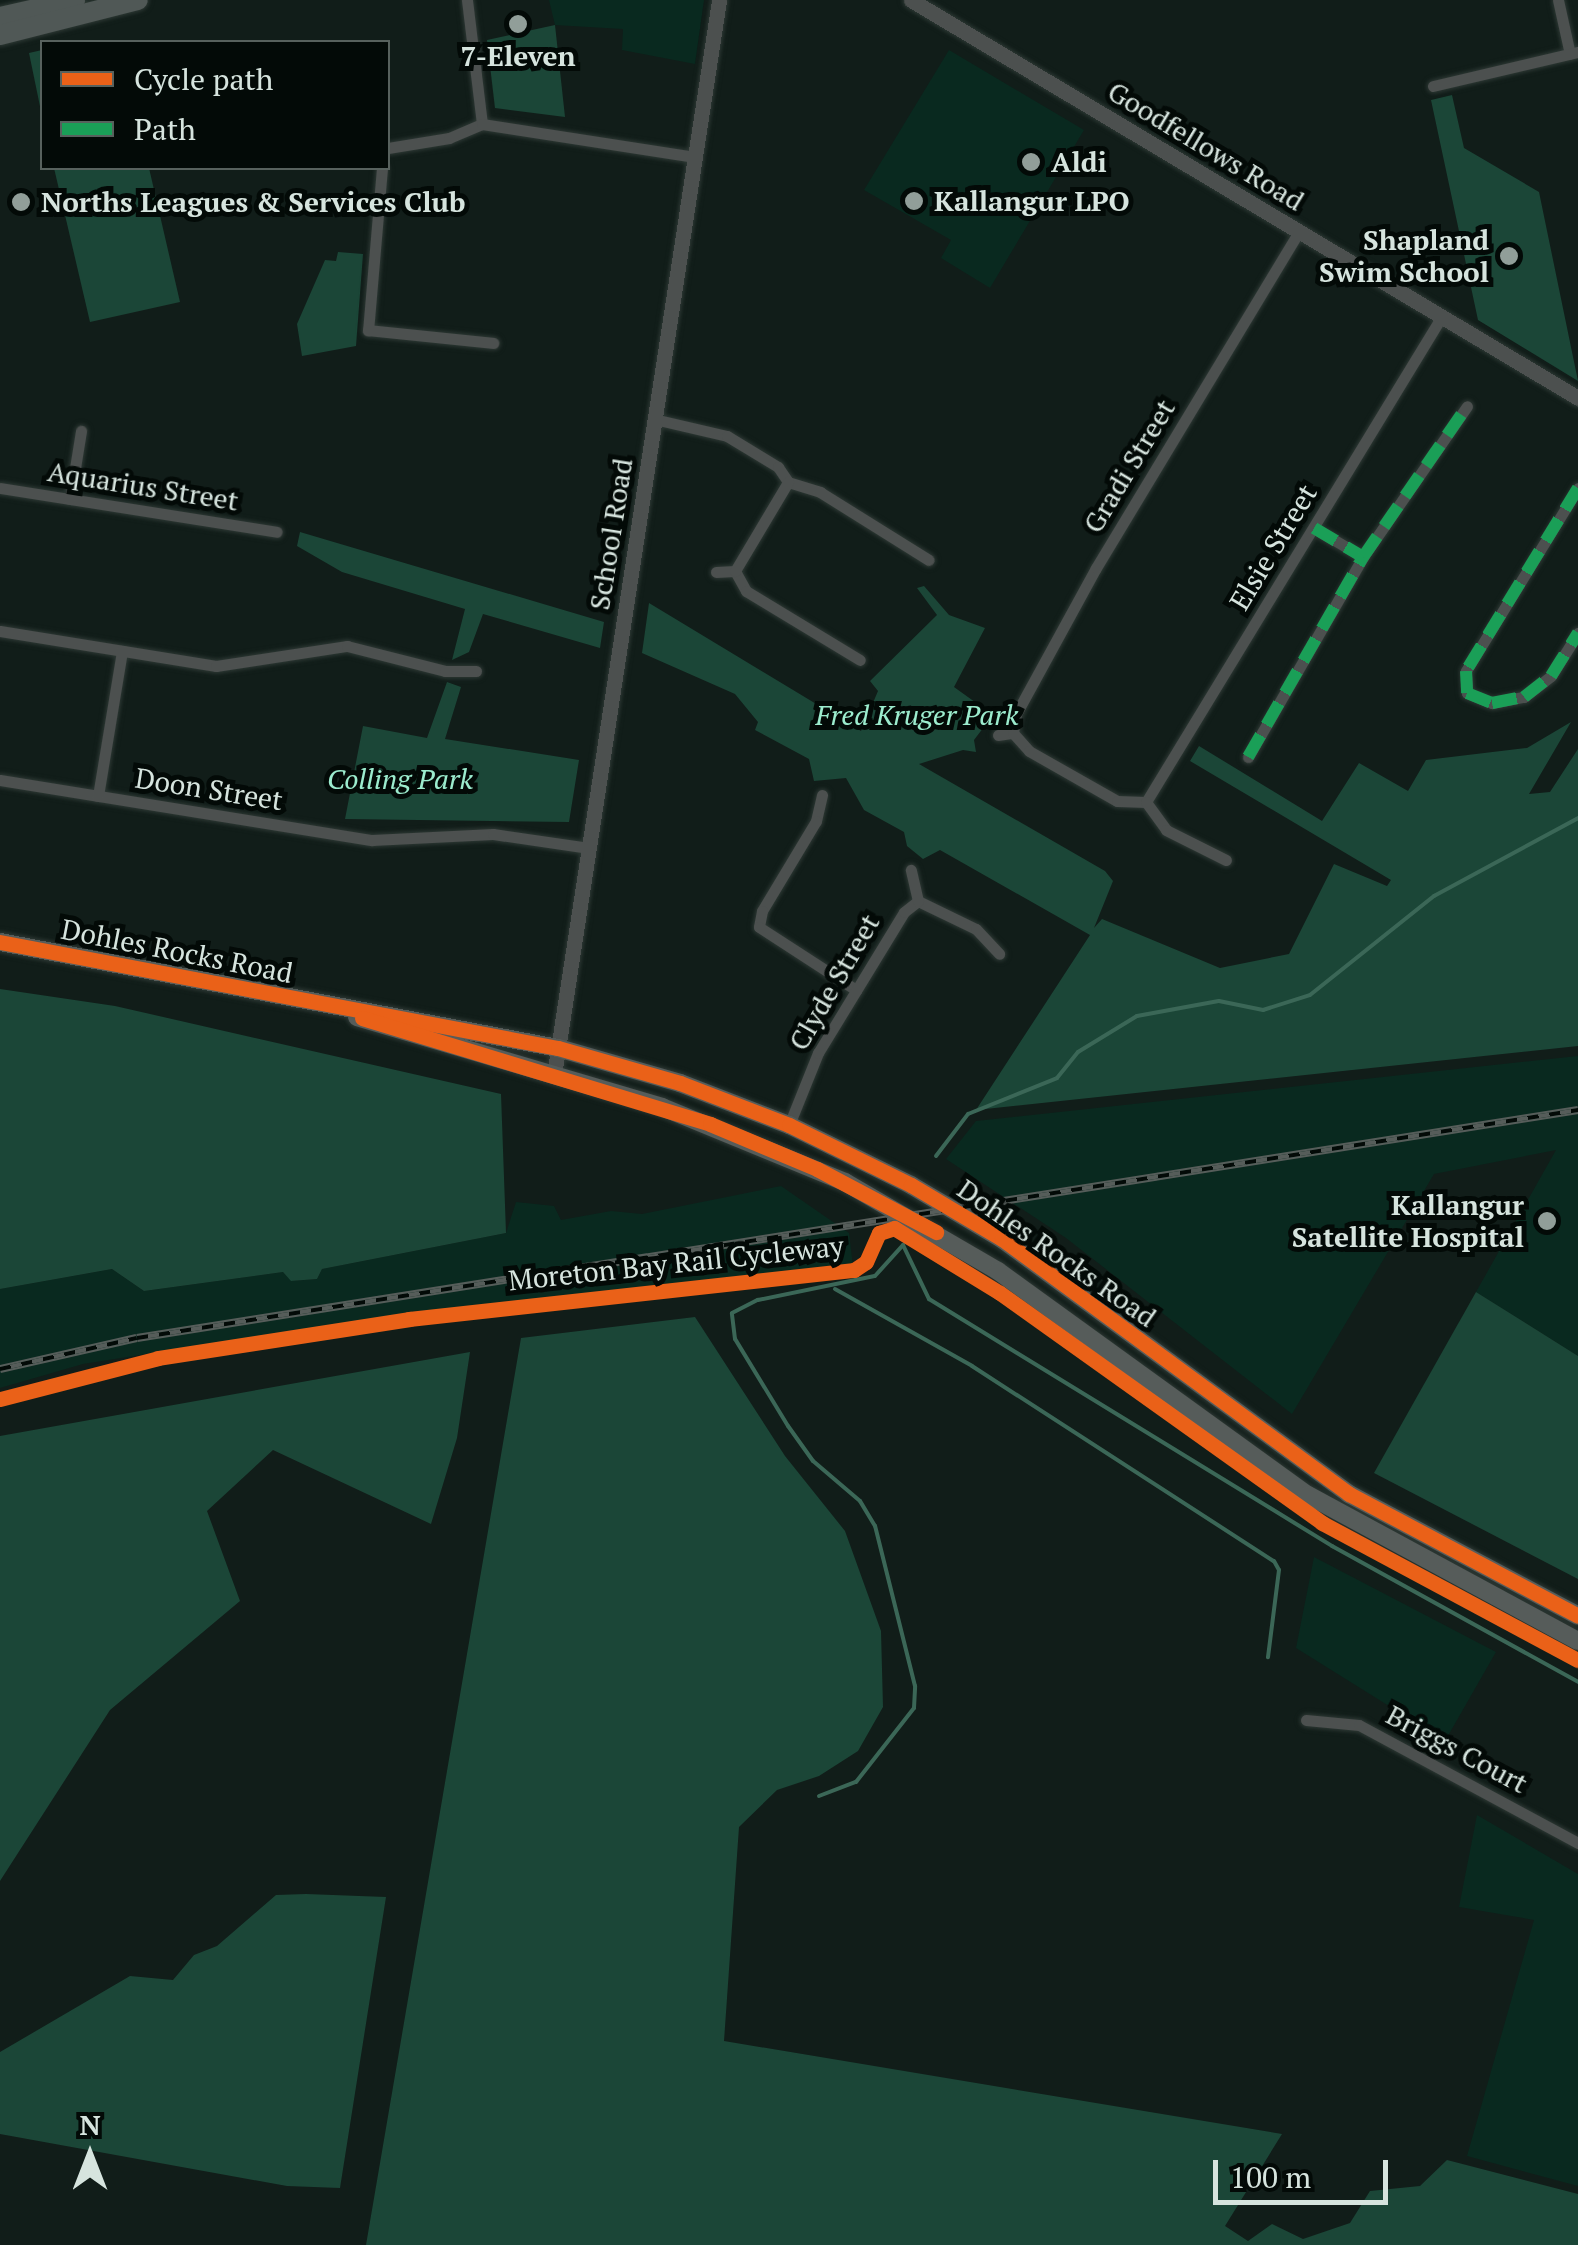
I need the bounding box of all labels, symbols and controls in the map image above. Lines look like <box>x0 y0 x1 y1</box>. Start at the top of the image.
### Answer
marker: 7-Eleven <box>507 13 529 35</box>
place label: 7-Eleven <box>460 39 576 73</box>
legend <box>40 40 390 170</box>
text: Cycle path <box>134 59 273 99</box>
street label: Goodfellows Road <box>1102 74 1310 218</box>
text: Path <box>134 109 196 149</box>
place label: Aldi <box>1051 145 1107 179</box>
marker: Aldi <box>1020 151 1042 173</box>
place label: Kallangur LPO <box>934 184 1130 218</box>
place label: Norths Leagues & Services Club <box>41 185 465 219</box>
marker: Kallangur LPO <box>903 190 925 212</box>
marker: Norths Leagues & Services Club <box>10 191 32 213</box>
place label: Shapland Swim School <box>1319 223 1489 289</box>
marker: Shapland Swim School <box>1498 245 1520 267</box>
street label: Gradi Street <box>1076 393 1182 539</box>
street label: Aquarius Street <box>45 454 241 518</box>
street label: School Road <box>582 456 640 612</box>
street label: Elsie Street <box>1222 478 1324 616</box>
park label: Fred Kruger Park <box>816 698 1018 732</box>
street label: Doon Street <box>133 761 285 817</box>
park label: Colling Park <box>327 762 473 796</box>
street label: Clyde Street <box>782 908 886 1056</box>
street label: Dohles Rocks Road <box>59 912 295 990</box>
street label: Dohles Rocks Road <box>951 1172 1163 1334</box>
place label: Kallangur Satellite Hospital <box>1292 1188 1524 1254</box>
marker: Kallangur Satellite Hospital <box>1534 1208 1560 1234</box>
street label: Moreton Bay Rail Cycleway <box>507 1229 845 1297</box>
street label: Briggs Court <box>1381 1698 1533 1800</box>
north arrow <box>40 2105 140 2205</box>
text: N <box>79 2106 101 2143</box>
scale bar <box>1218 2140 1393 2202</box>
text: 100 m <box>1230 2157 1311 2197</box>

